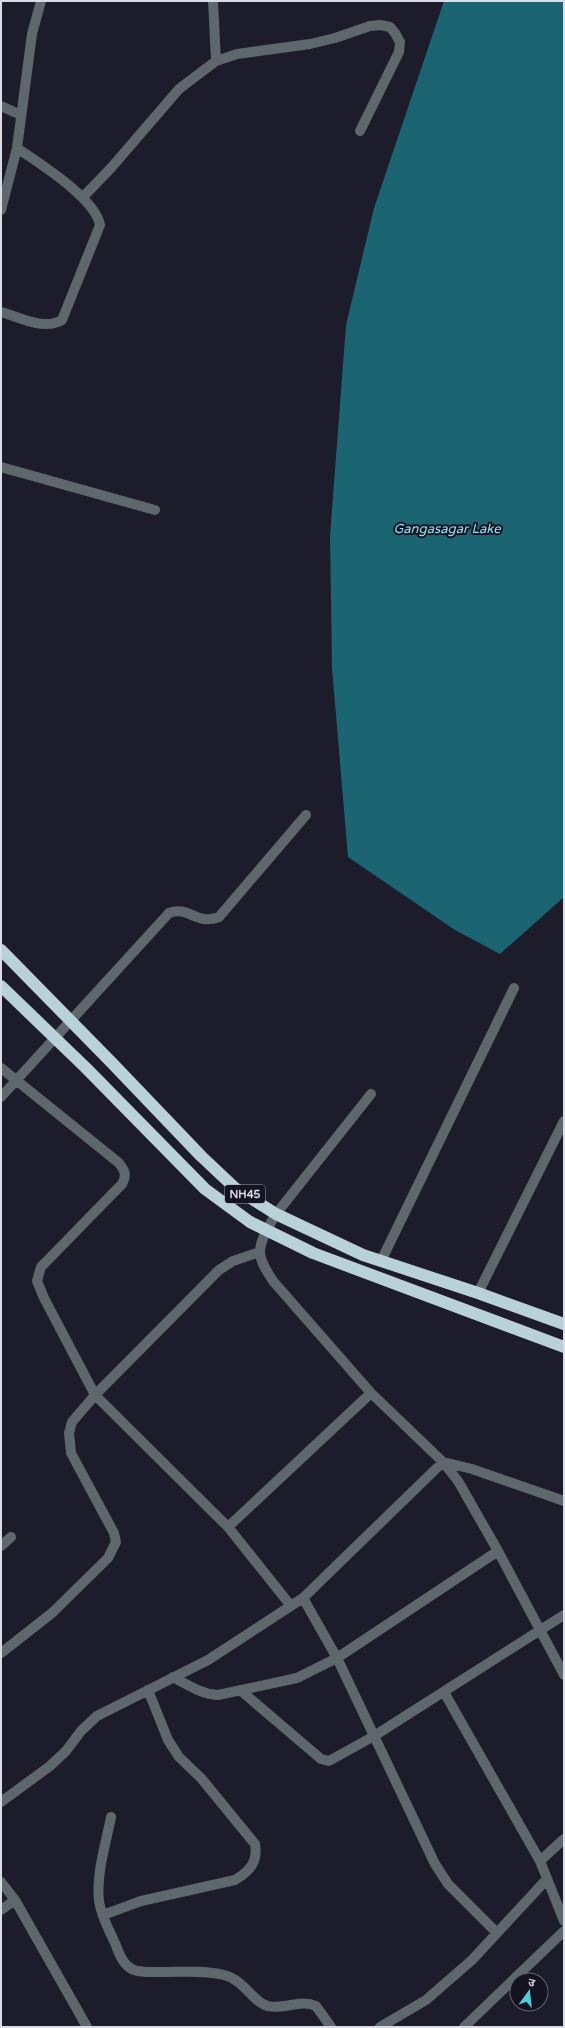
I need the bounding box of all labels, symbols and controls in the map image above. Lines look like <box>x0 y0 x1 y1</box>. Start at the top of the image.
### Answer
water label: Gangasagar Lake <box>393 521 501 537</box>
road number: NH45 <box>225 1185 265 1203</box>
north arrow <box>509 1972 549 2012</box>
text: उ <box>527 1976 537 1990</box>

